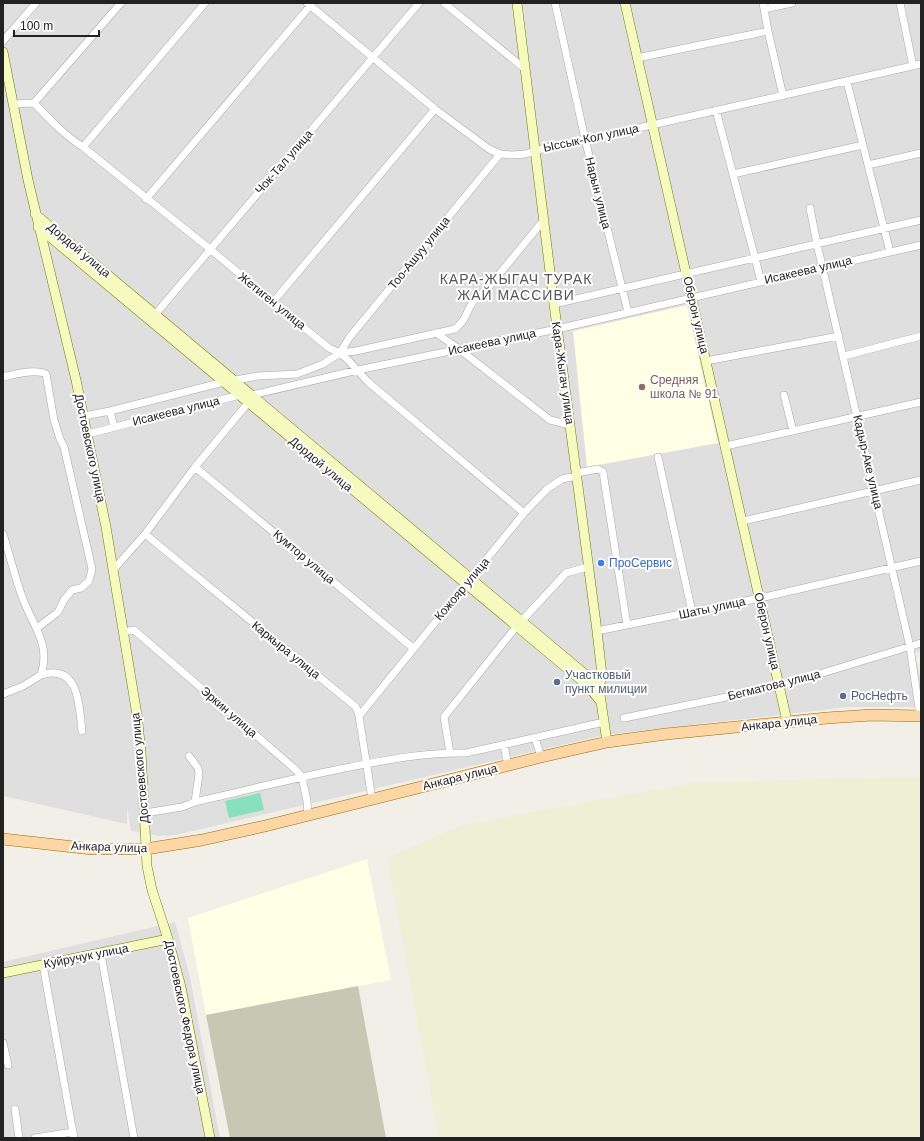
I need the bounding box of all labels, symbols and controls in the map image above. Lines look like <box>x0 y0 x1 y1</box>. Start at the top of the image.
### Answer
scale bar <box>14 12 99 38</box>
text: 100 m <box>20 19 53 33</box>
street label: Ыссык-Кол улица <box>542 121 640 155</box>
street label: Чок-Тал улица <box>252 127 316 197</box>
street label: Нарын улица <box>582 156 614 231</box>
street label: Тоо-Ашуу улица <box>385 213 453 292</box>
street label: Дордой улица <box>45 220 114 281</box>
street label: Исакеева улица <box>763 253 853 287</box>
street label: Жетиген улица <box>235 269 309 333</box>
district label: КАРА-ЖЫГАЧ ТУРАК ЖАЙ МАССИВИ <box>440 271 592 303</box>
street label: Оберон улица <box>680 275 712 355</box>
street label: Кара-Жыгач улица <box>549 321 577 426</box>
street label: Исакеева улица <box>447 326 537 358</box>
place label: Средняя школа № 91 <box>650 373 718 401</box>
marker: Средняя школа № 91 <box>637 382 647 392</box>
street label: Достоевского улица <box>72 392 108 504</box>
street label: Исакеева улица <box>131 393 221 429</box>
street label: Кадыр-Аке улица <box>850 413 886 511</box>
street label: Дордой улица <box>287 434 356 495</box>
street label: Кумтор улица <box>270 527 338 587</box>
street label: Кожояр улица <box>432 554 493 623</box>
place label: ПроСервис <box>609 556 672 570</box>
marker: ПроСервис <box>596 558 606 568</box>
street label: Оберон улица <box>751 591 783 671</box>
street label: Шаты улица <box>677 594 747 622</box>
street label: Каркыра улица <box>249 618 323 682</box>
street label: Бегматова улица <box>726 667 822 703</box>
place label: Участковый пункт милиции <box>565 668 647 696</box>
marker: Участковый пункт милиции <box>552 677 562 687</box>
street label: Эркин улица <box>198 684 260 741</box>
place label: РосНефть <box>851 689 908 703</box>
marker: РосНефть <box>838 691 848 701</box>
street label: Достоевского улица <box>128 712 152 824</box>
street label: Анкара улица <box>740 712 818 734</box>
street label: Анкара улица <box>421 761 499 793</box>
street label: Анкара улица <box>71 839 148 855</box>
street label: Достоевского Федора улица <box>162 939 208 1096</box>
street label: Куйручук улица <box>42 941 130 971</box>

